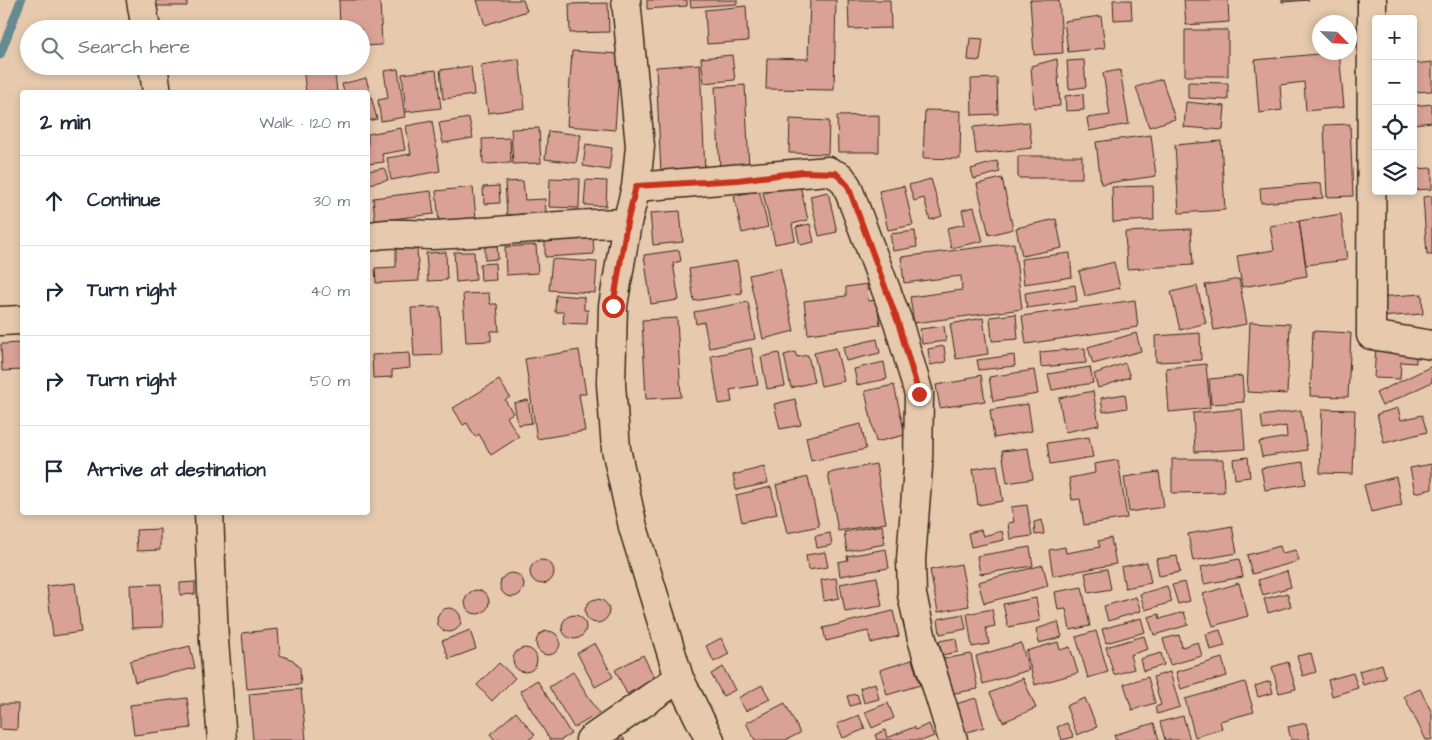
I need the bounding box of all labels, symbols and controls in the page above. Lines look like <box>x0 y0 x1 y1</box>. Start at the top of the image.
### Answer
north arrow <box>1312 15 1357 60</box>
map controls <box>1372 15 1417 195</box>
button: + <box>1372 15 1417 60</box>
search box <box>20 20 370 75</box>
icon: search <box>38 34 66 62</box>
text: Search here <box>78 34 190 61</box>
button: − <box>1372 60 1417 105</box>
button: locate <box>1372 105 1417 150</box>
text: 2 min <box>40 108 90 137</box>
text: Walk · 120 m <box>259 112 350 134</box>
button: layers <box>1372 150 1417 195</box>
icon: ahead <box>40 187 68 215</box>
text: Continue <box>87 187 161 214</box>
text: 30 m <box>313 190 350 212</box>
icon: right <box>40 277 68 305</box>
text: Turn right <box>87 277 176 304</box>
text: 40 m <box>310 280 350 302</box>
route start <box>602 295 625 318</box>
icon: right <box>40 367 68 395</box>
text: Turn right <box>87 367 176 394</box>
text: 50 m <box>310 370 350 392</box>
route end <box>908 383 931 406</box>
icon: arrive <box>40 457 68 485</box>
text: Arrive at destination <box>87 457 266 484</box>

